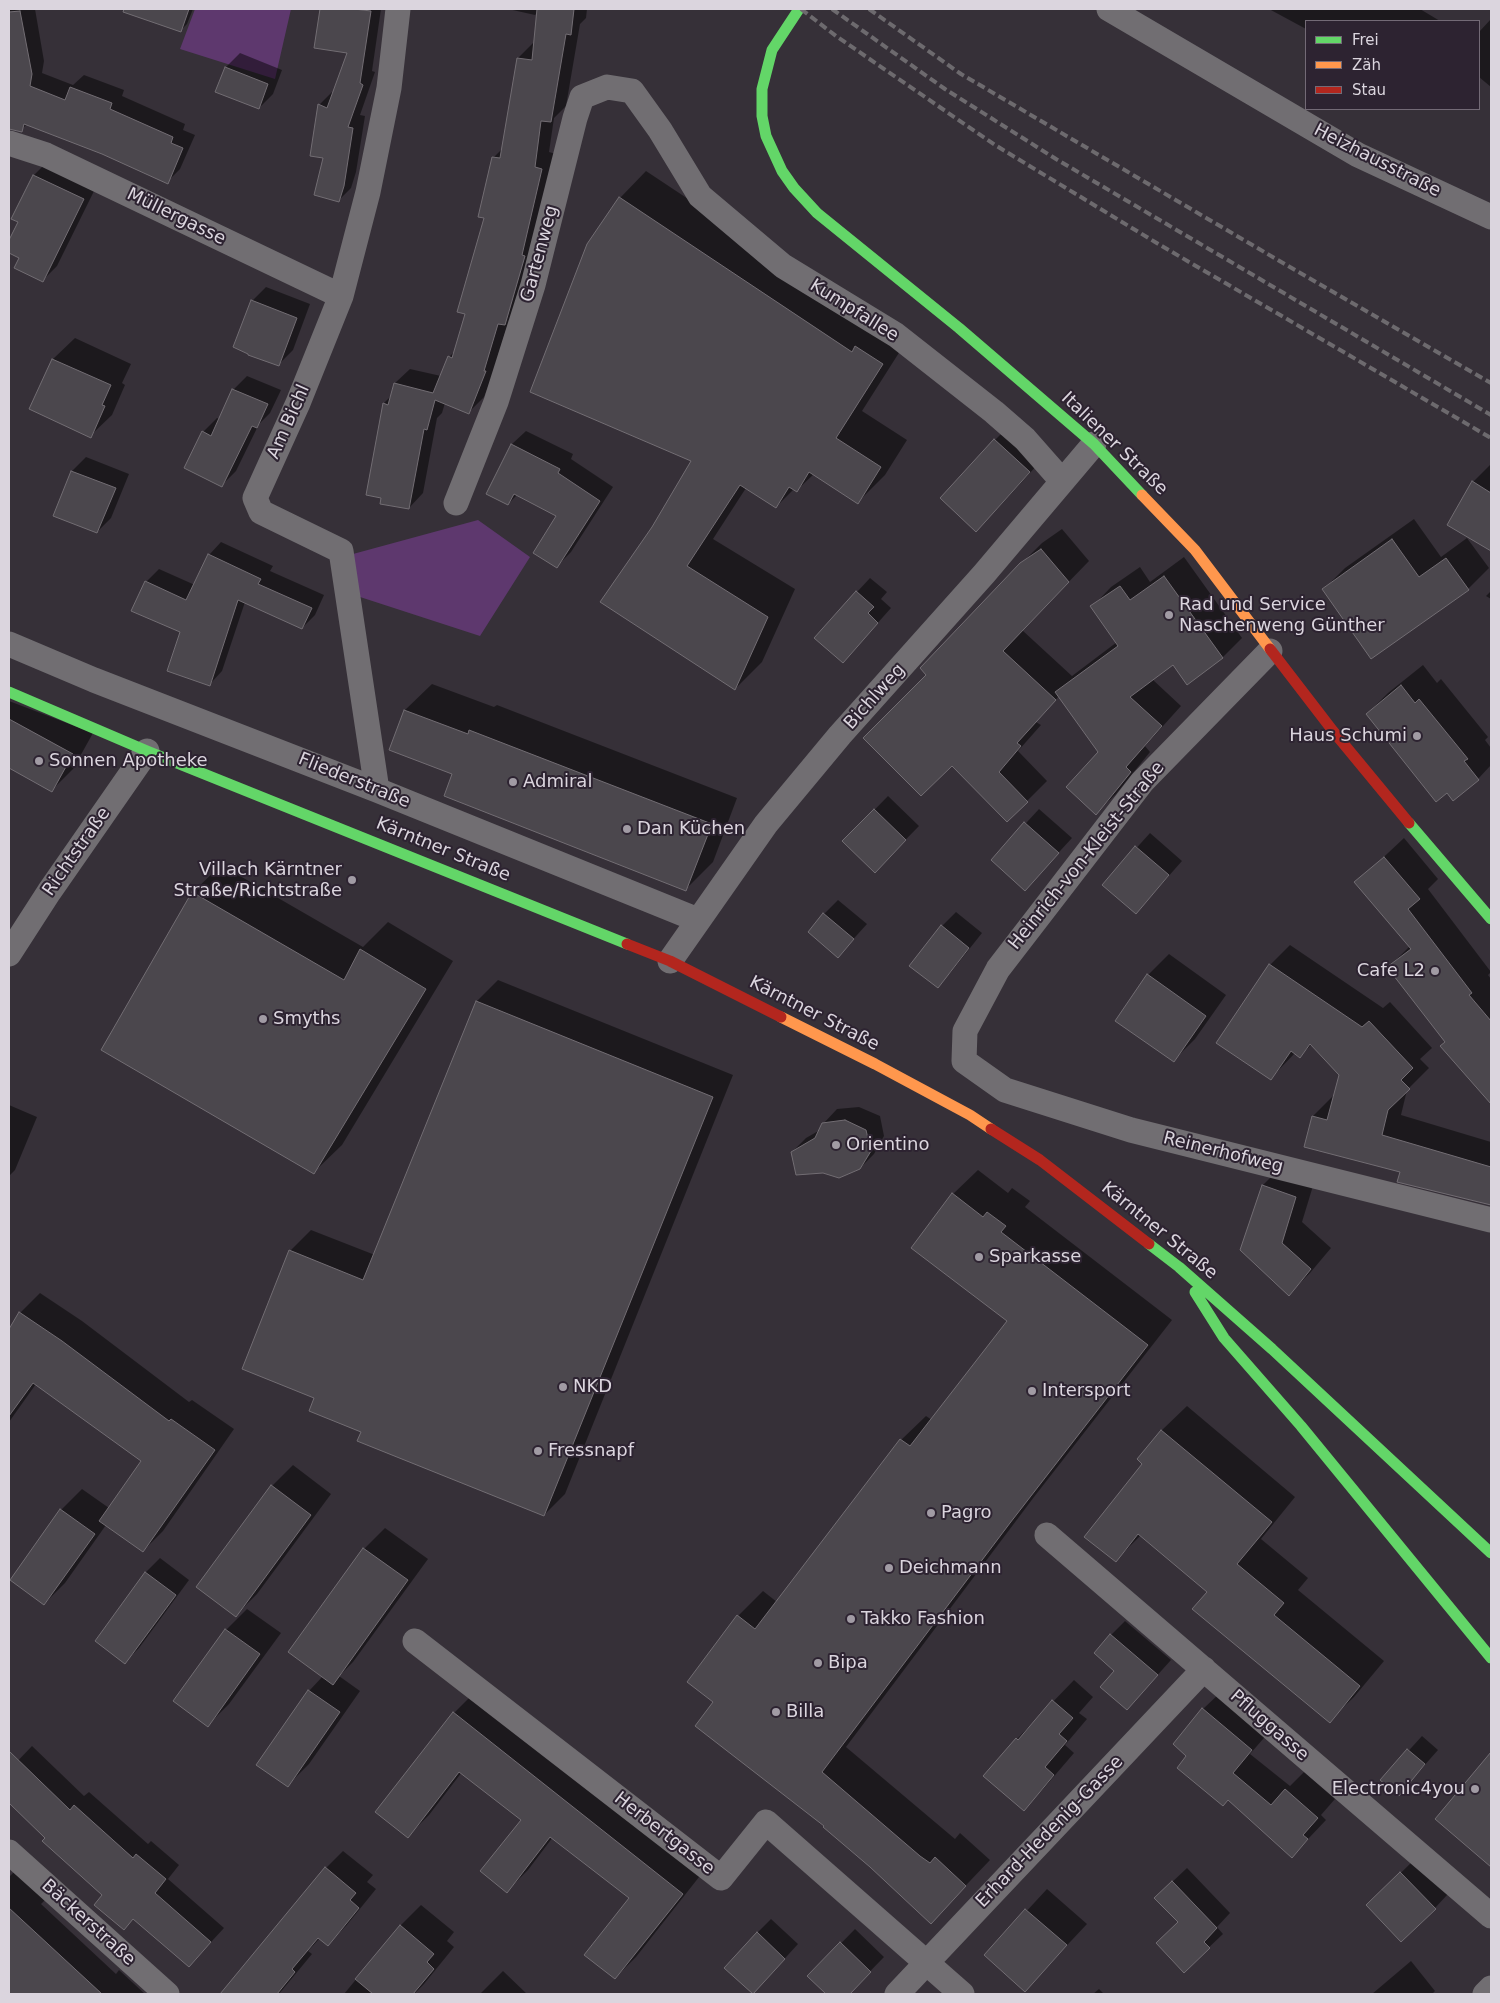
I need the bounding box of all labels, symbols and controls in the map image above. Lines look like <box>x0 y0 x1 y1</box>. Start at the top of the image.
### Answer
legend <box>1305 20 1480 110</box>
text: Frei <box>1352 31 1379 49</box>
text: Zäh <box>1352 56 1381 74</box>
text: Stau <box>1352 81 1386 99</box>
street label: Heizhausstraße <box>1310 120 1444 202</box>
street label: Müllergasse <box>123 184 229 250</box>
street label: Gartenweg <box>517 203 563 305</box>
street label: Kumpfallee <box>806 275 902 347</box>
street label: Am Bichl <box>263 381 315 463</box>
street label: Italiener Straße <box>1056 388 1172 500</box>
place label: Rad und Service Naschenweng Günther <box>1179 594 1385 636</box>
marker: Rad und Service Naschenweng Günther <box>1163 609 1175 621</box>
street label: Bichlweg <box>840 660 910 734</box>
place label: Haus Schumi <box>1289 725 1407 747</box>
marker: Haus Schumi <box>1411 730 1423 742</box>
street label: Fliederstraße <box>295 749 413 813</box>
place label: Sonnen Apotheke <box>49 750 208 772</box>
marker: Sonnen Apotheke <box>33 755 45 767</box>
street label: Heinrich-von-Kleist-Straße <box>1005 758 1169 954</box>
place label: Admiral <box>523 771 592 793</box>
marker: Admiral <box>507 776 519 788</box>
street label: Richtstraße <box>39 804 115 900</box>
street label: Kärntner Straße <box>373 813 513 887</box>
place label: Dan Küchen <box>637 818 745 840</box>
marker: Dan Küchen <box>621 823 633 835</box>
place label: Villach Kärntner Straße/Richtstraße <box>173 859 342 902</box>
marker: Villach Kärntner Straße/Richtstraße <box>346 874 358 886</box>
place label: Cafe L2 <box>1357 960 1425 982</box>
marker: Cafe L2 <box>1429 965 1441 977</box>
street label: Kärntner Straße <box>745 972 883 1056</box>
place label: Smyths <box>273 1008 340 1030</box>
marker: Smyths <box>257 1013 269 1025</box>
street label: Reinerhofweg <box>1161 1128 1285 1178</box>
place label: Orientino <box>846 1134 930 1156</box>
marker: Orientino <box>830 1139 842 1151</box>
street label: Kärntner Straße <box>1097 1178 1221 1284</box>
place label: Sparkasse <box>989 1246 1081 1268</box>
marker: Sparkasse <box>973 1251 985 1263</box>
place label: NKD <box>573 1376 612 1398</box>
place label: Intersport <box>1042 1380 1131 1402</box>
marker: NKD <box>557 1381 569 1393</box>
marker: Intersport <box>1026 1385 1038 1397</box>
place label: Fressnapf <box>548 1440 634 1462</box>
marker: Fressnapf <box>532 1445 544 1457</box>
place label: Pagro <box>941 1502 992 1524</box>
marker: Pagro <box>925 1507 937 1519</box>
place label: Deichmann <box>899 1557 1002 1579</box>
marker: Deichmann <box>883 1562 895 1574</box>
place label: Takko Fashion <box>861 1608 985 1630</box>
marker: Takko Fashion <box>845 1613 857 1625</box>
place label: Bipa <box>828 1652 868 1674</box>
marker: Bipa <box>812 1657 824 1669</box>
street label: Pfluggasse <box>1225 1686 1313 1766</box>
place label: Billa <box>786 1701 824 1723</box>
marker: Billa <box>770 1706 782 1718</box>
street label: Erhard-Hedenig-Gasse <box>972 1752 1128 1912</box>
place label: Electronic4you <box>1332 1778 1465 1800</box>
marker: Electronic4you <box>1469 1783 1481 1795</box>
street label: Herbertgasse <box>610 1788 718 1880</box>
street label: Bäckerstraße <box>37 1875 139 1971</box>

